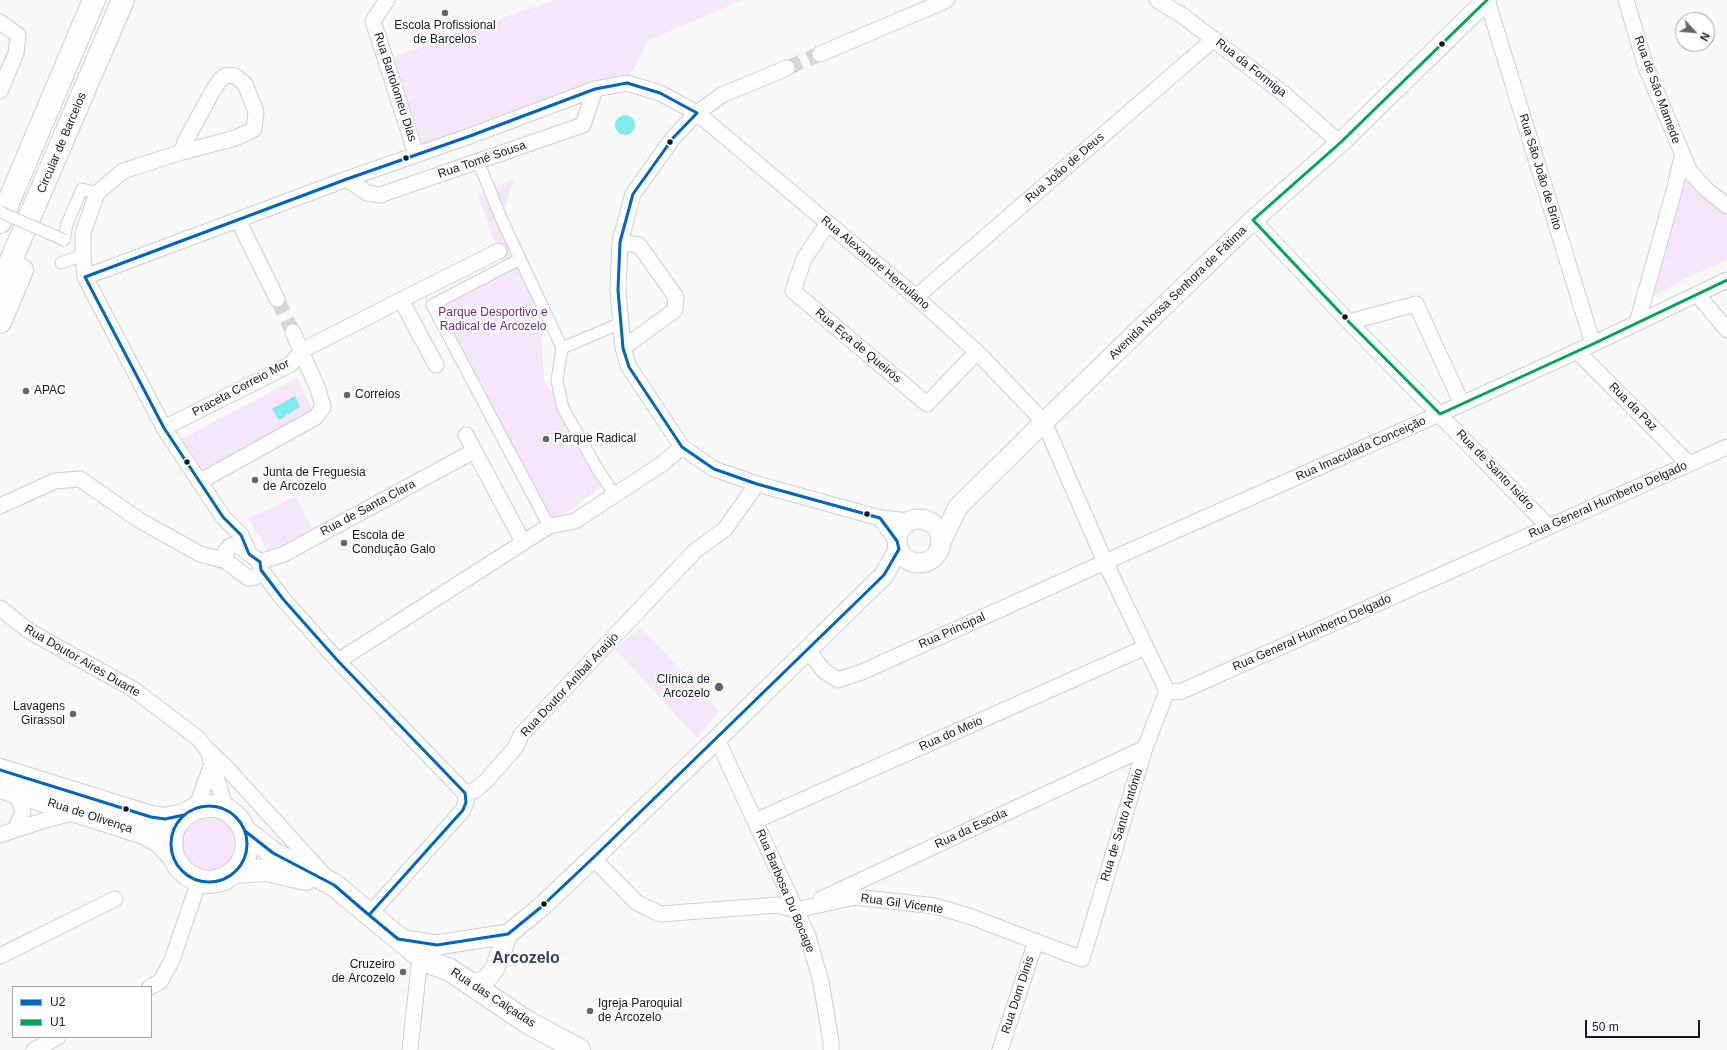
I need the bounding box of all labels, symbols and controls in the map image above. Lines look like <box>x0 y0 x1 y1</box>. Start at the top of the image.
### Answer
marker: Escola Profissional de Barcelos <box>440 8 450 18</box>
north arrow <box>1675 12 1715 52</box>
place label: Escola Profissional de Barcelos <box>394 19 496 47</box>
street label: Rua Bartolomeu Dias <box>371 31 419 143</box>
text: N <box>1698 31 1712 43</box>
street label: Rua de São Mamede <box>1631 34 1683 146</box>
street label: Rua da Formiga <box>1213 36 1289 100</box>
unlabelled marker <box>1437 39 1447 49</box>
street label: Circular de Barcelos <box>34 90 90 196</box>
street label: Rua São João de Brito <box>1515 112 1565 232</box>
street label: Rua João de Deus <box>1023 130 1107 206</box>
unlabelled marker <box>665 137 675 147</box>
street label: Rua Tomé Sousa <box>436 138 528 182</box>
unlabelled marker <box>401 153 411 163</box>
street label: Rua Alexandre Herculano <box>818 213 932 313</box>
street label: Avenida Nossa Senhora de Fátima <box>1106 223 1250 363</box>
park label: Parque Desportivo e Radical de Arcozelo <box>438 306 548 334</box>
street label: Rua Eça de Queirós <box>812 306 904 386</box>
unlabelled marker <box>1340 312 1350 322</box>
street label: Praceta Correio Mor <box>190 356 292 420</box>
street label: Rua da Paz <box>1606 380 1660 434</box>
place label: APAC <box>34 384 66 398</box>
marker: APAC <box>21 386 31 396</box>
place label: Correios <box>355 388 400 402</box>
marker: Correios <box>342 390 352 400</box>
street label: Rua Imaculada Conceição <box>1294 414 1428 484</box>
street label: Rua de Santo Isidro <box>1453 427 1537 513</box>
place label: Parque Radical <box>554 432 636 446</box>
marker: Parque Radical <box>541 434 551 444</box>
unlabelled marker <box>182 457 192 467</box>
street label: Rua General Humberto Delgado <box>1526 458 1690 542</box>
place label: Junta de Freguesia de Arcozelo <box>263 466 366 494</box>
marker: Junta de Freguesia de Arcozelo <box>250 475 260 485</box>
street label: Rua de Santa Clara <box>318 477 418 539</box>
unlabelled marker <box>862 509 872 519</box>
place label: Escola de Condução Galo <box>352 529 435 557</box>
marker: Escola de Condução Galo <box>339 538 349 548</box>
street label: Rua General Humberto Delgado <box>1230 591 1394 675</box>
street label: Rua Principal <box>916 610 988 652</box>
street label: Rua Doutor Aires Duarte <box>22 622 142 700</box>
street label: Rua Doutor Aníbal Araújo <box>518 630 622 740</box>
place label: Clínica de Arcozelo <box>657 673 710 701</box>
marker: Clínica de Arcozelo <box>713 681 725 693</box>
place label: Lavagens Girassol <box>13 700 65 728</box>
marker: Lavagens Girassol <box>68 709 78 719</box>
street label: Rua do Meio <box>917 714 985 754</box>
street label: Rua de Santo António <box>1098 767 1146 883</box>
street label: Rua de Olivença <box>46 795 134 837</box>
unlabelled marker <box>121 804 131 814</box>
street label: Rua da Escola <box>933 806 1009 852</box>
street label: Rua Barbosa Du Bocage <box>752 827 818 955</box>
street label: Rua Gil Vicente <box>860 891 944 917</box>
unlabelled marker <box>539 899 549 909</box>
district label: Arcozelo <box>492 949 560 969</box>
street label: Rua Dom Dinis <box>999 954 1037 1036</box>
place label: Cruzeiro de Arcozelo <box>332 958 395 986</box>
street label: Rua das Calçadas <box>448 965 538 1031</box>
marker: Cruzeiro de Arcozelo <box>398 967 408 977</box>
legend <box>12 986 152 1038</box>
text: U2 <box>50 995 65 1009</box>
place label: Igreja Paroquial de Arcozelo <box>598 997 682 1025</box>
marker: Igreja Paroquial de Arcozelo <box>585 1006 595 1016</box>
scale bar <box>1587 1012 1702 1038</box>
text: U1 <box>50 1015 65 1029</box>
text: 50 m <box>1592 1020 1619 1034</box>

